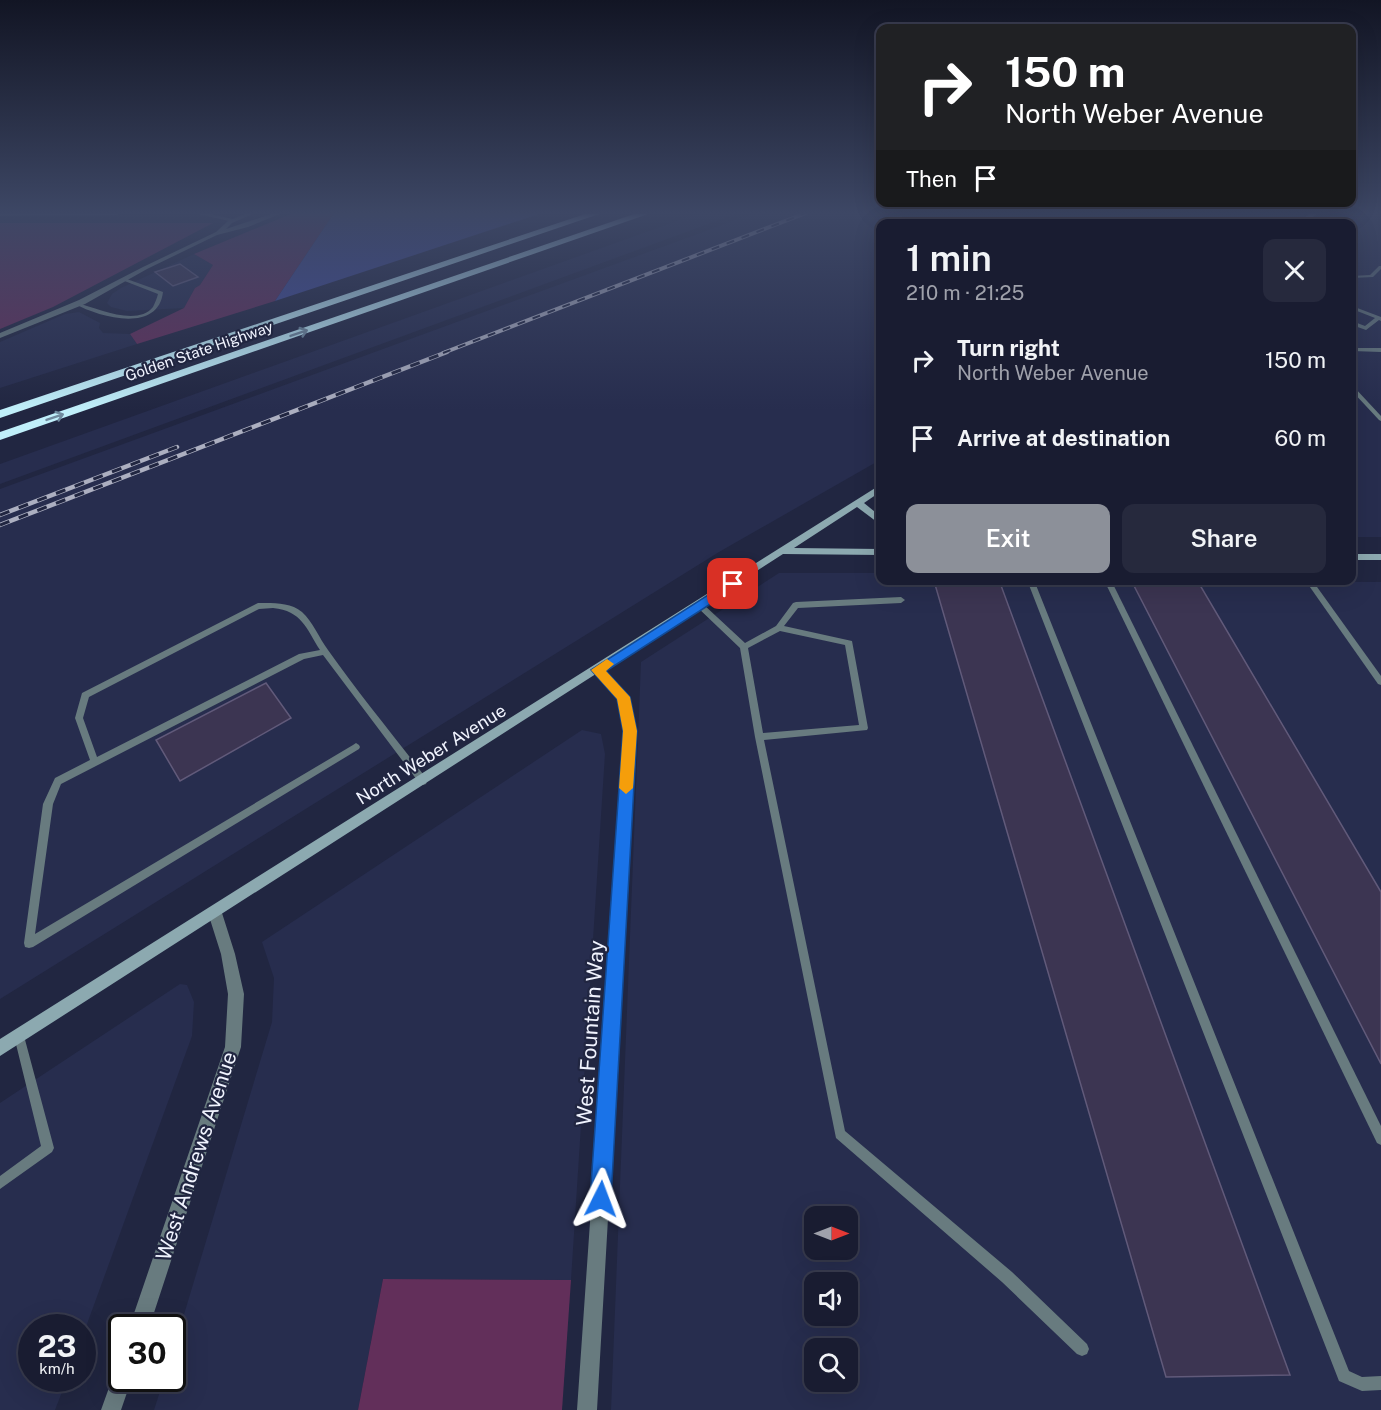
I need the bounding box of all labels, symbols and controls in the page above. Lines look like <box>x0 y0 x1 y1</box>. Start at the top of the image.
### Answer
text: 150 m <box>1005 47 1125 96</box>
icon: right <box>906 48 984 126</box>
text: North Weber Avenue <box>1005 97 1264 129</box>
icon: arrive <box>969 162 1002 195</box>
text: Then <box>906 166 957 192</box>
text: 1 min <box>906 237 992 279</box>
button: close <box>1263 239 1326 302</box>
text: 210 m · 21:25 <box>906 281 1024 305</box>
street label: Golden State Highway <box>123 318 275 384</box>
one-way arrow <box>289 326 308 337</box>
text: Turn right <box>957 335 1060 361</box>
icon: right <box>906 344 939 377</box>
text: 150 m <box>1265 347 1326 373</box>
text: North Weber Avenue <box>957 361 1149 385</box>
one-way arrow <box>45 411 64 422</box>
icon: arrive <box>906 422 939 455</box>
text: Arrive at destination <box>957 425 1170 451</box>
text: 60 m <box>1275 425 1326 451</box>
button: Exit <box>906 504 1110 573</box>
button: Share <box>1122 504 1326 573</box>
pin <box>707 558 758 609</box>
icon: arrive <box>716 567 749 600</box>
street label: North Weber Avenue <box>352 699 510 809</box>
street label: West Fountain Way <box>571 939 609 1127</box>
street label: West Andrews Avenue <box>150 1048 242 1264</box>
position arrow <box>569 1167 633 1231</box>
north arrow <box>804 1206 858 1260</box>
map controls <box>804 1206 858 1392</box>
button: sound <box>804 1272 858 1326</box>
speed limit sign: 30 <box>108 1314 186 1392</box>
text: 23 <box>37 1328 77 1364</box>
button: search <box>804 1338 858 1392</box>
text: km/h <box>39 1360 75 1377</box>

